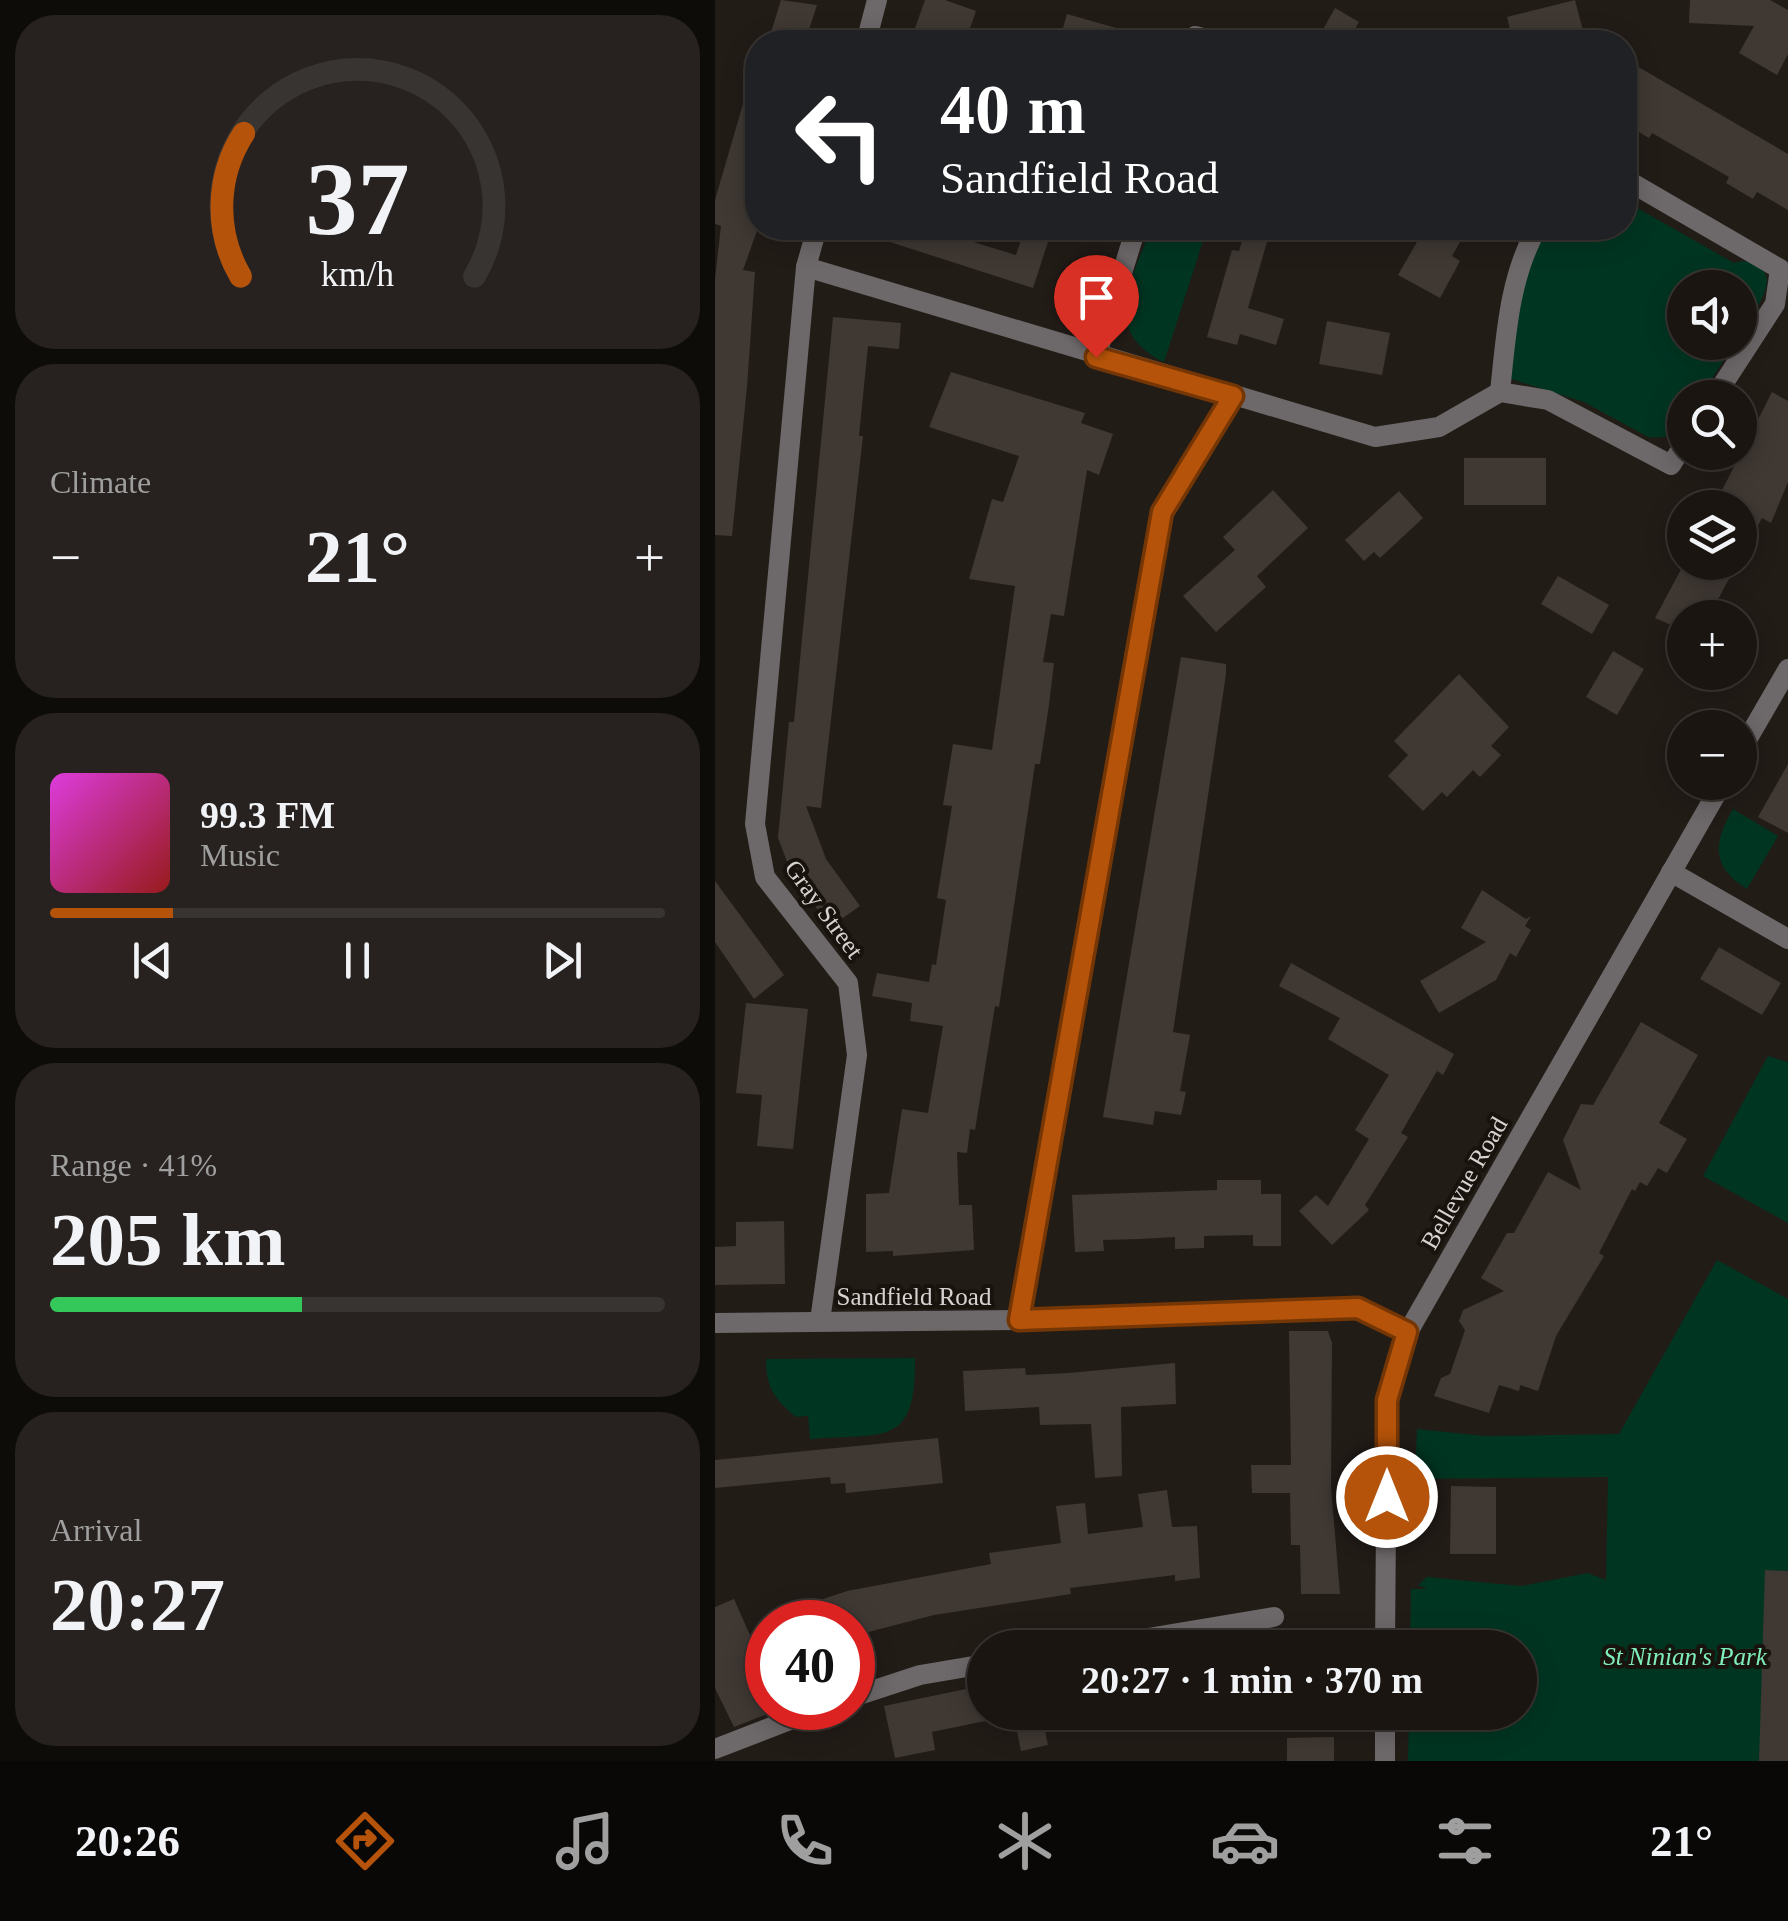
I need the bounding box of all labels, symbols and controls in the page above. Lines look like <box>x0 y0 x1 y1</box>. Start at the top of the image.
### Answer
icon: left <box>775 70 905 200</box>
text: 40 m <box>940 71 1086 148</box>
text: 37 <box>306 141 410 256</box>
text: Sandfield Road <box>940 153 1219 203</box>
text: km/h <box>321 254 394 294</box>
pin <box>1054 255 1139 358</box>
icon: arrive <box>1069 270 1124 325</box>
map controls <box>1667 270 1757 800</box>
button: sound <box>1667 270 1757 360</box>
button: search <box>1667 380 1757 470</box>
text: Climate <box>50 464 151 500</box>
button: layers <box>1667 490 1757 580</box>
text: 21° <box>305 515 410 598</box>
text: − <box>50 527 81 588</box>
text: + <box>634 527 665 588</box>
button: + <box>1667 600 1757 690</box>
button: − <box>1667 710 1757 800</box>
text: 99.3 FM <box>200 794 335 836</box>
text: Music <box>200 837 280 873</box>
street label: Gray Street <box>779 855 869 963</box>
icon: previous <box>125 933 180 988</box>
icon: pause <box>330 933 385 988</box>
icon: next <box>535 933 590 988</box>
street label: Bellevue Road <box>1415 1112 1513 1254</box>
text: Range · 41% <box>50 1147 217 1183</box>
text: 205 km <box>50 1198 285 1281</box>
street label: Sandfield Road <box>837 1283 992 1310</box>
position arrow <box>1335 1445 1439 1549</box>
text: Arrival <box>50 1512 142 1548</box>
text: 20:27 <box>50 1563 225 1646</box>
speed limit sign: 40 <box>745 1600 875 1730</box>
park label: St Ninian's Park <box>1603 1643 1768 1670</box>
text: 20:27 · 1 min · 370 m <box>1081 1659 1423 1701</box>
icon: directions <box>330 1806 400 1876</box>
icon: music <box>550 1806 620 1876</box>
icon: phone <box>770 1806 840 1876</box>
icon: climate <box>990 1806 1060 1876</box>
icon: car <box>1210 1806 1280 1876</box>
icon: filters <box>1430 1806 1500 1876</box>
text: 20:26 <box>75 1816 180 1866</box>
text: 21° <box>1650 1816 1713 1866</box>

